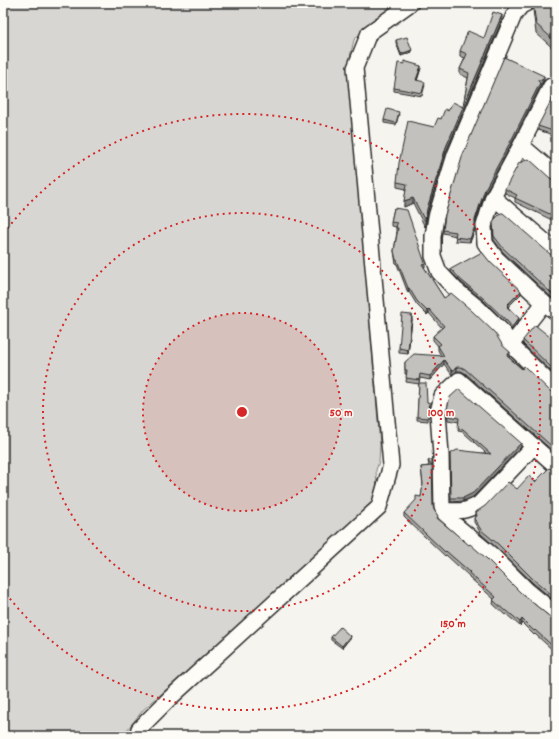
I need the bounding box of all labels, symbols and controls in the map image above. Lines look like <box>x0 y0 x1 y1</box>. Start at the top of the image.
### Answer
centre of rings <box>235 405 249 419</box>
text: 50 m <box>329 405 353 422</box>
text: 100 m <box>428 405 454 422</box>
text: 150 m <box>440 616 466 633</box>

